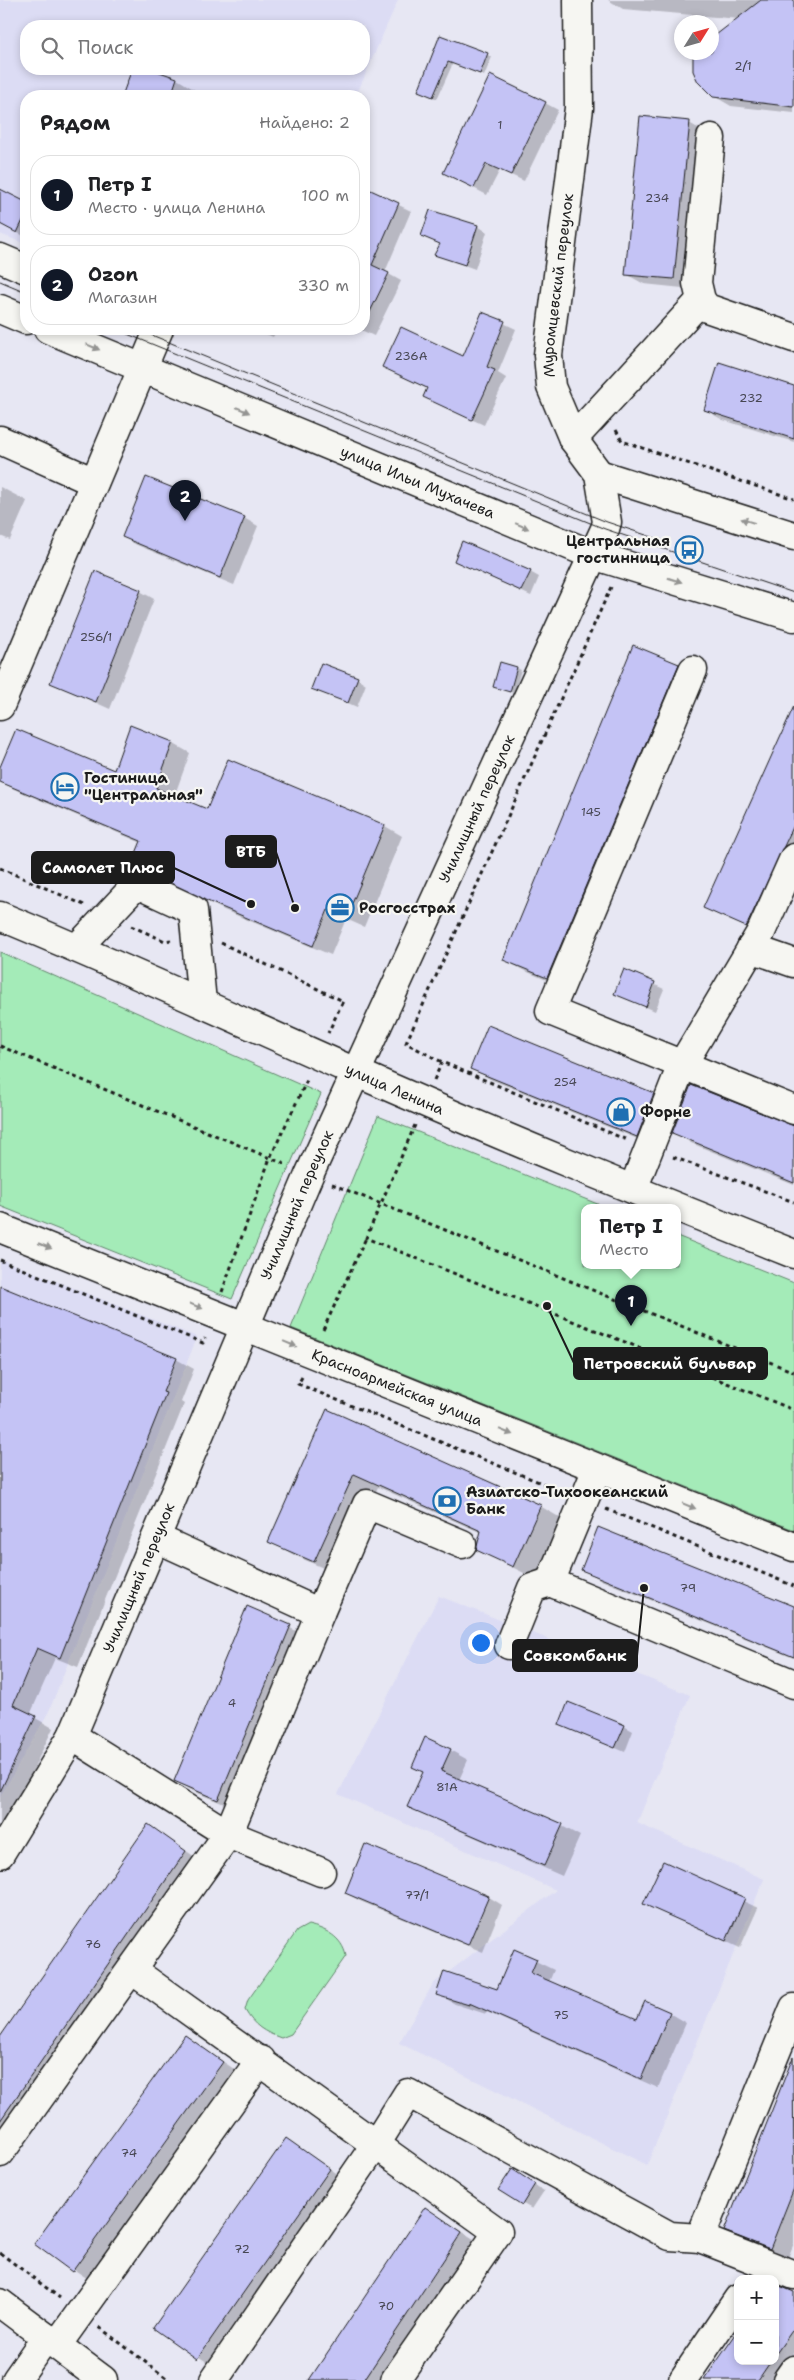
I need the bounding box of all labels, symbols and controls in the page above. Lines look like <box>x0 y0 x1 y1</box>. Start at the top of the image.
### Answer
north arrow <box>674 15 719 60</box>
search box <box>20 20 370 75</box>
icon: search <box>38 34 66 62</box>
text: Поиск <box>78 35 133 60</box>
house number: 2/1 <box>734 58 752 74</box>
text: Рядом <box>40 109 110 137</box>
text: Найдено: 2 <box>259 112 350 133</box>
house number: 1 <box>497 117 503 133</box>
text: Петр I <box>88 172 152 197</box>
text: 1 <box>53 185 61 206</box>
text: 100 m <box>301 185 349 206</box>
house number: 234 <box>645 190 669 206</box>
street label: Муромцевский переулок <box>538 192 578 379</box>
text: Место · улица Ленина <box>88 197 265 218</box>
text: Ozon <box>88 262 138 287</box>
text: 2 <box>51 275 63 296</box>
text: 330 m <box>297 275 349 296</box>
text: Магазин <box>88 287 157 308</box>
one-way arrow <box>86 344 100 352</box>
house number: 236А <box>395 348 428 364</box>
house number: 232 <box>739 390 763 406</box>
one-way arrow <box>236 406 251 414</box>
street label: улица Ильи Мухачева <box>337 441 498 523</box>
pin: 2 <box>169 480 201 521</box>
one-way arrow <box>740 517 755 525</box>
one-way arrow <box>515 522 529 530</box>
place label: Центральная гостинница <box>566 531 671 568</box>
bus stop icon: Центральная гостинница <box>674 535 704 565</box>
one-way arrow <box>668 577 683 585</box>
house number: 256/1 <box>80 629 112 645</box>
street label: Училищный переулок <box>434 732 519 886</box>
place label: Гостиница "Центральная" <box>84 768 203 805</box>
hotel icon: Гостиница "Центральная" <box>50 772 80 802</box>
house number: 145 <box>581 804 601 820</box>
callout: ВТБ <box>226 836 276 867</box>
text: ВТБ <box>236 841 266 862</box>
callout: Самолет Плюс <box>32 852 174 883</box>
text: Самолет Плюс <box>42 857 164 878</box>
office icon: Росгосстрах <box>325 893 355 923</box>
place label: Росгосстрах <box>359 898 456 918</box>
street label: улица Ленина <box>342 1059 448 1120</box>
house number: 254 <box>553 1074 577 1090</box>
shop icon: Форне <box>606 1097 636 1127</box>
place label: Форне <box>640 1102 691 1122</box>
street label: Училищный переулок <box>256 1127 338 1283</box>
popup <box>581 1204 681 1269</box>
text: Петр I <box>599 1214 663 1239</box>
text: Место <box>599 1239 649 1260</box>
one-way arrow <box>38 1243 52 1251</box>
pin: 1 <box>615 1285 647 1326</box>
one-way arrow <box>189 1303 203 1311</box>
one-way arrow <box>283 1341 298 1349</box>
street label: Красноармейская улица <box>309 1344 486 1431</box>
callout: Петровский бульвар <box>574 1348 767 1379</box>
text: Петровский бульвар <box>584 1353 757 1374</box>
one-way arrow <box>499 1428 514 1436</box>
place label: Азиатско-Тихоокеанский Банк <box>466 1482 669 1519</box>
bank icon: Азиатско-Тихоокеанский Банк <box>432 1486 462 1516</box>
street label: Училищный переулок <box>98 1500 179 1656</box>
one-way arrow <box>682 1502 696 1510</box>
house number: 79 <box>680 1580 696 1596</box>
your location <box>468 1630 494 1656</box>
callout: Совкомбанк <box>513 1640 637 1671</box>
text: Совкомбанк <box>523 1645 627 1666</box>
house number: 4 <box>228 1695 236 1711</box>
house number: 81А <box>436 1779 458 1795</box>
house number: 77/1 <box>405 1887 429 1903</box>
house number: 76 <box>85 1936 101 1952</box>
house number: 75 <box>553 2007 569 2023</box>
house number: 74 <box>121 2145 137 2161</box>
house number: 72 <box>234 2241 250 2257</box>
map controls <box>734 2275 779 2365</box>
button: + <box>734 2275 779 2320</box>
house number: 70 <box>378 2298 394 2314</box>
button: − <box>734 2320 779 2365</box>

